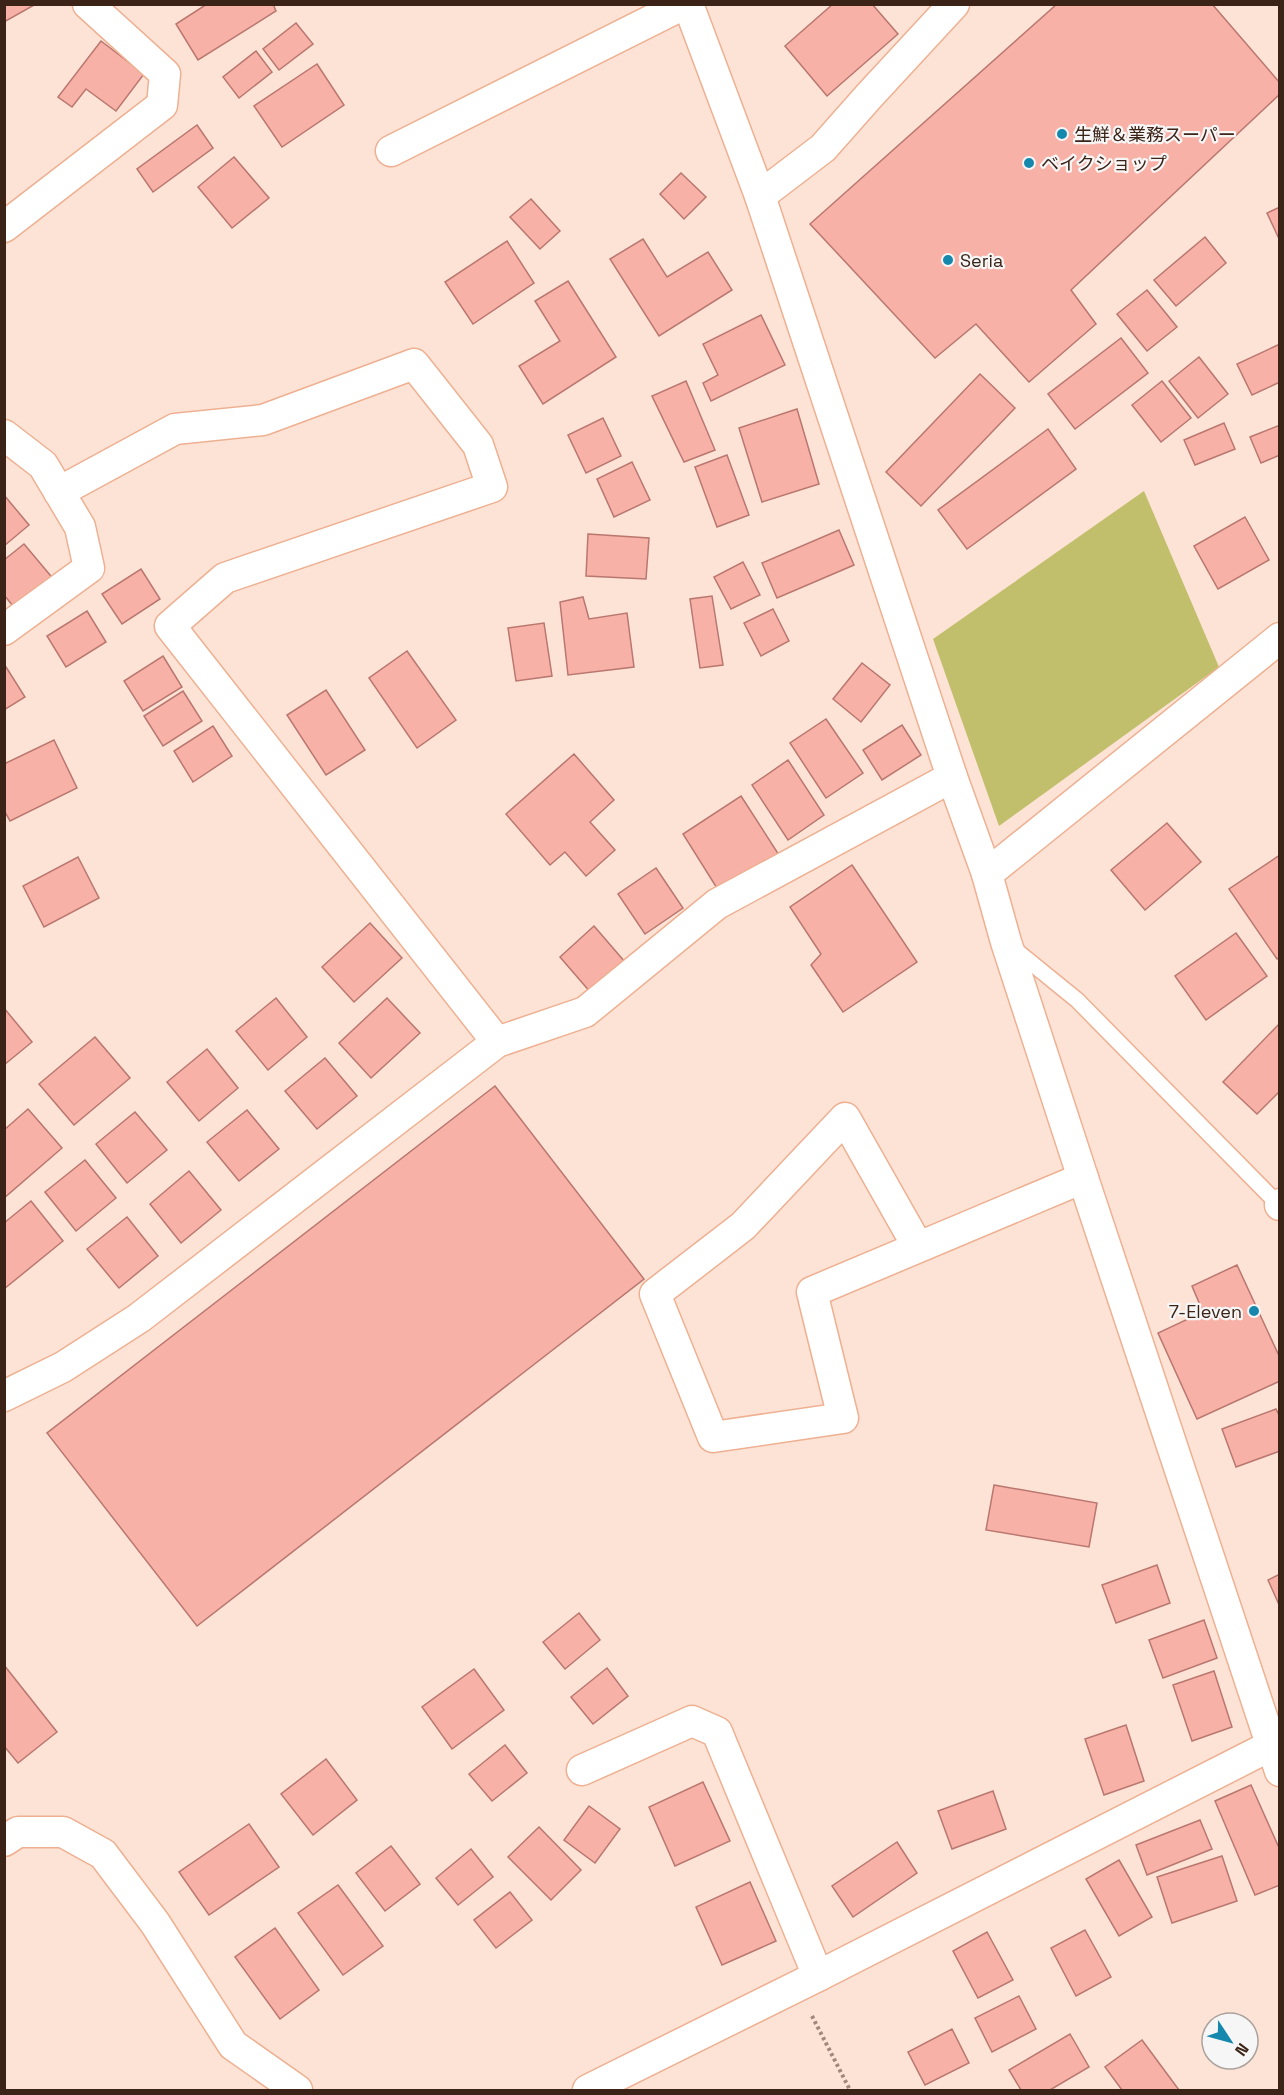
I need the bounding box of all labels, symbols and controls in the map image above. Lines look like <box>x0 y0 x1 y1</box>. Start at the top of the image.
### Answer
place label: 生鮮＆業務スーパー <box>1074 123 1236 146</box>
marker: 生鮮＆業務スーパー <box>1055 127 1069 141</box>
place label: ベイクショップ <box>1041 152 1167 175</box>
marker: ベイクショップ <box>1022 156 1036 170</box>
place label: Seria <box>960 249 1003 272</box>
marker: Seria <box>941 253 955 267</box>
place label: 7-Eleven <box>1169 1300 1242 1323</box>
marker: 7-Eleven <box>1247 1304 1261 1318</box>
north arrow <box>1200 2011 1260 2071</box>
text: N <box>1230 2039 1253 2060</box>

